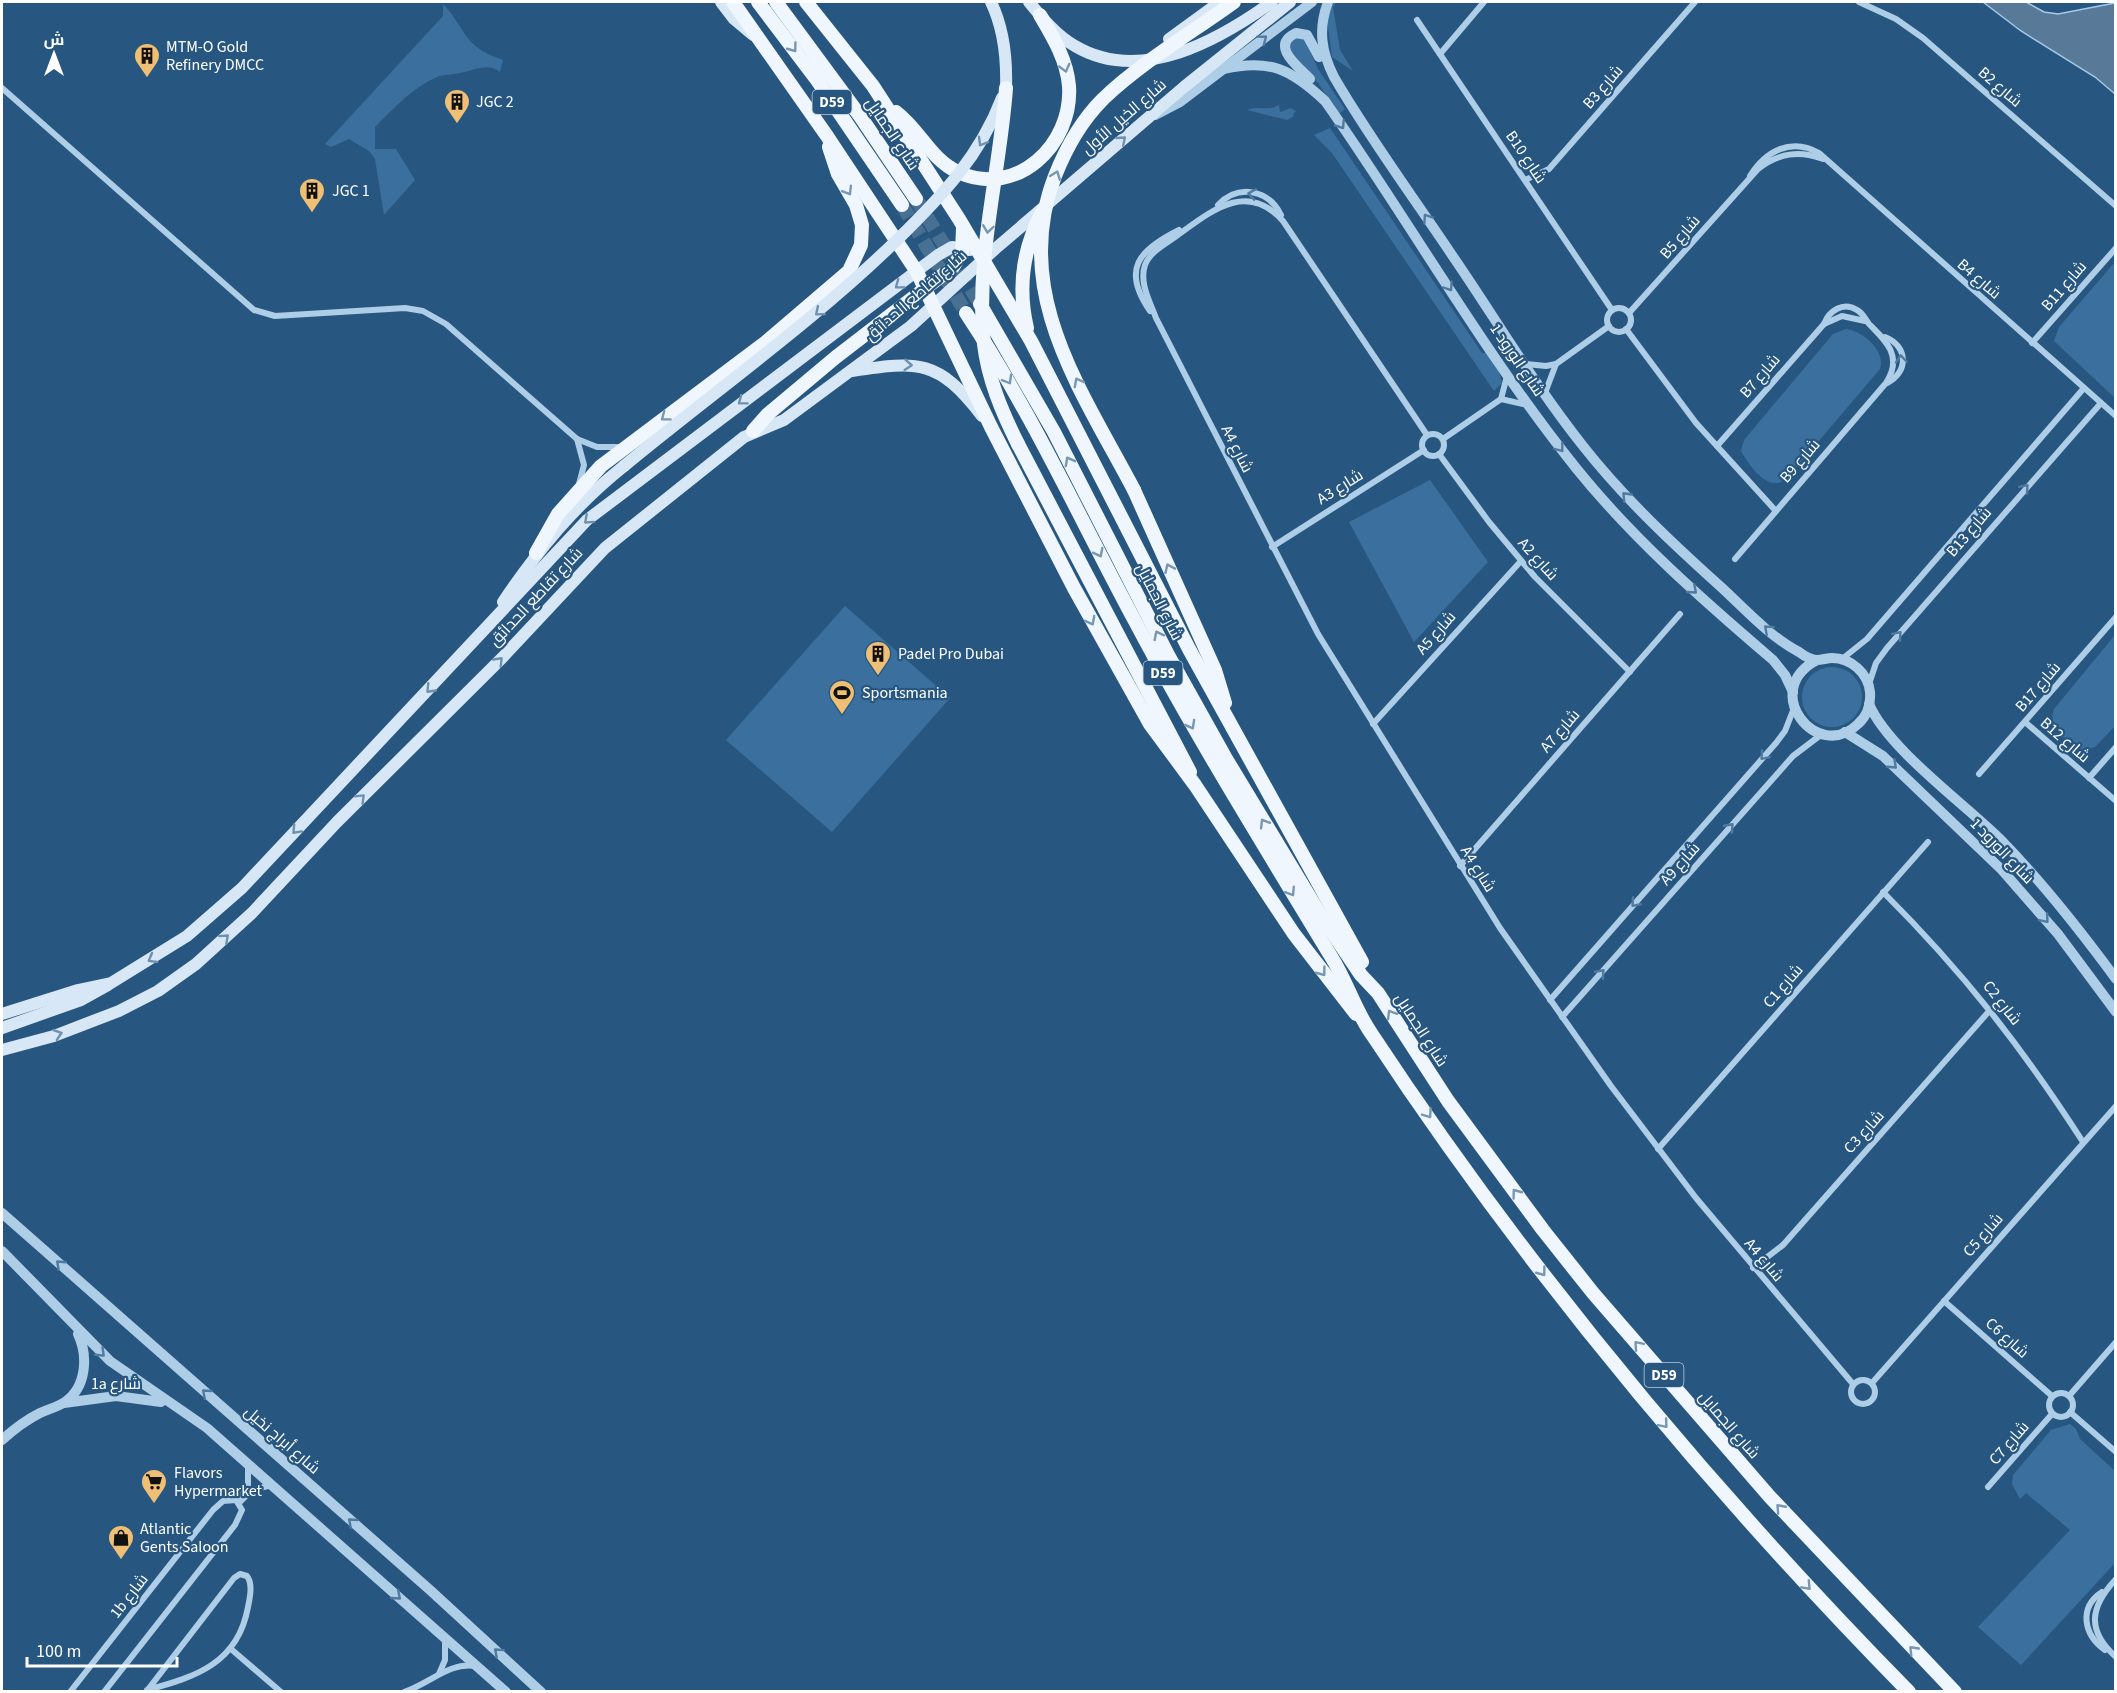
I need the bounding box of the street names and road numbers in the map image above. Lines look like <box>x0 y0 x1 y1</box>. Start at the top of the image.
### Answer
street label: B3 شارع <box>1578 60 1628 114</box>
street label: B2 شارع <box>1973 62 2027 112</box>
street label: شارع الخيل الأول <box>1077 74 1171 160</box>
road number: D59 <box>812 90 852 114</box>
street label: شارع الجمايل <box>860 93 924 175</box>
street label: B10 شارع <box>1500 126 1552 188</box>
street label: B5 شارع <box>1655 210 1705 264</box>
street label: شارع تقاطع الحدائق <box>860 246 972 346</box>
street label: B4 شارع <box>1952 254 2006 304</box>
street label: B11 شارع <box>2036 256 2092 316</box>
street label: شارع الورود 1 <box>1484 319 1550 401</box>
street label: B7 شارع <box>1735 349 1785 403</box>
street label: A4 شارع <box>1216 421 1258 477</box>
street label: B9 شارع <box>1775 434 1825 488</box>
street label: A3 شارع <box>1313 464 1367 510</box>
street label: B13 شارع <box>1941 502 1997 562</box>
street label: A2 شارع <box>1513 533 1563 585</box>
street label: شارع تقاطع الحدائق <box>484 543 588 651</box>
street label: شارع الجمايل <box>1130 560 1188 644</box>
street label: A5 شارع <box>1411 607 1461 659</box>
street label: B17 شارع <box>2010 657 2066 717</box>
road number: D59 <box>1144 661 1182 685</box>
street label: A7 شارع <box>1535 705 1585 757</box>
street label: B12 شارع <box>2035 712 2095 768</box>
street label: شارع الورود 1 <box>1965 813 2039 889</box>
street label: A9 شارع <box>1655 838 1705 890</box>
street label: A4 شارع <box>1455 842 1501 896</box>
street label: C1 شارع <box>1758 959 1808 1013</box>
street label: C2 شارع <box>1978 976 2026 1030</box>
street label: شارع الجمايل <box>1389 989 1453 1071</box>
street label: C3 شارع <box>1839 1106 1889 1158</box>
street label: C5 شارع <box>1958 1208 2008 1262</box>
street label: A4 شارع <box>1739 1233 1789 1287</box>
street label: C6 شارع <box>1981 1313 2033 1363</box>
road number: D59 <box>1644 1363 1684 1387</box>
street label: 1a شارع <box>91 1373 141 1395</box>
street label: شارع الجمايل <box>1693 1386 1765 1464</box>
street label: شارع أبراج نخيل <box>239 1401 325 1479</box>
street label: C7 شارع <box>1984 1416 2034 1470</box>
street label: 1b شارع <box>105 1569 153 1623</box>

